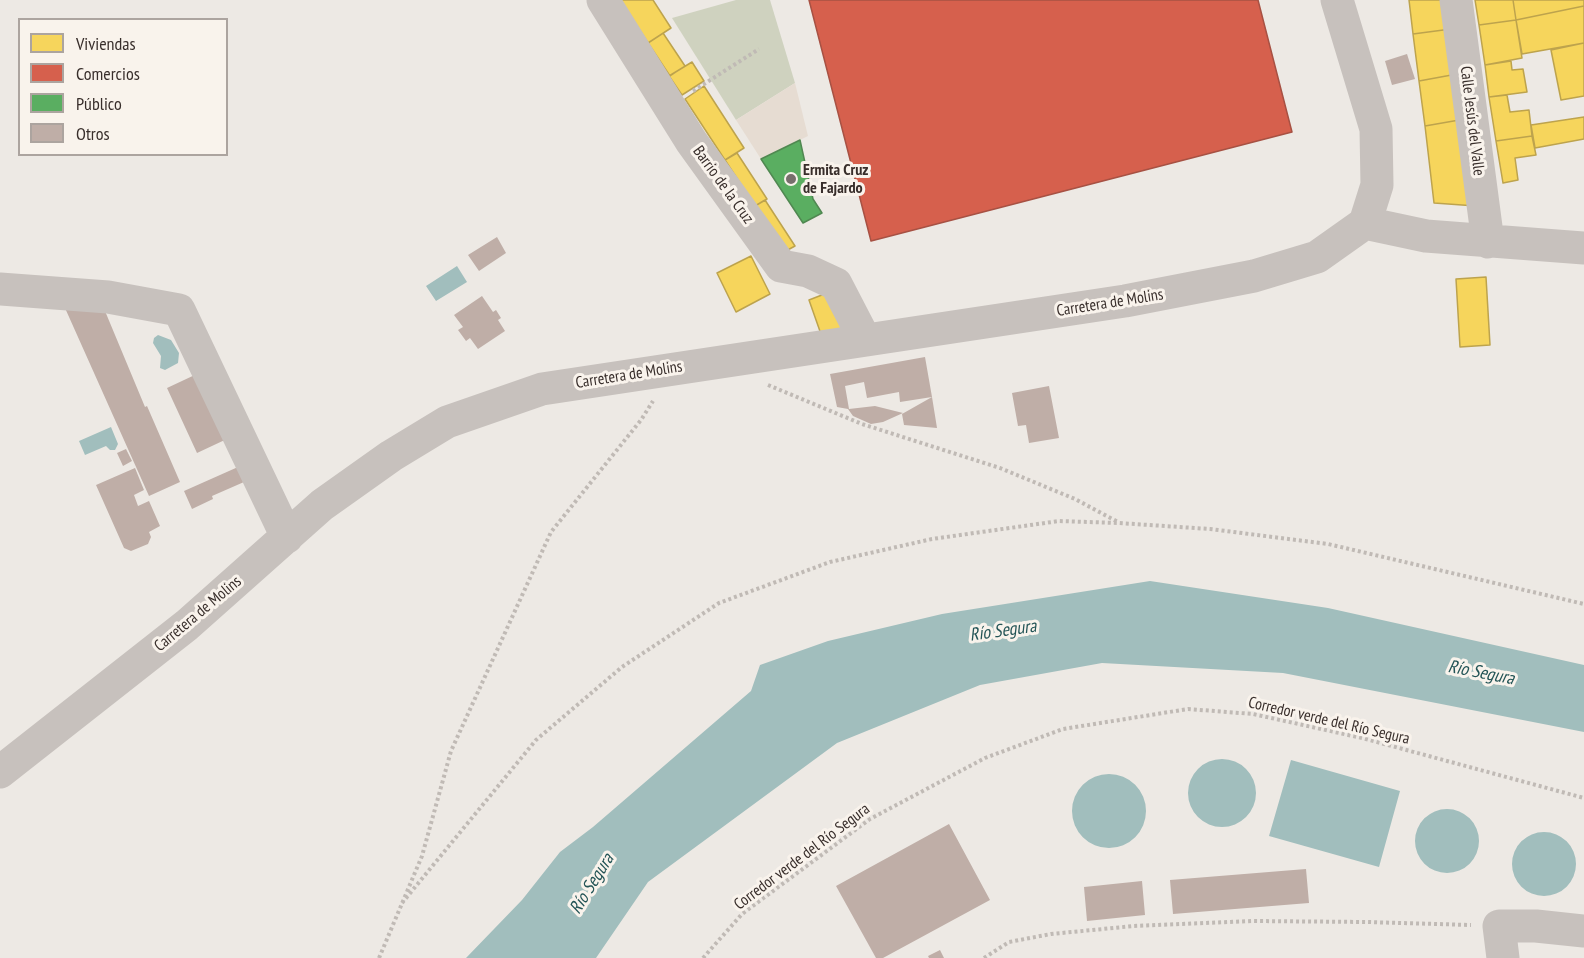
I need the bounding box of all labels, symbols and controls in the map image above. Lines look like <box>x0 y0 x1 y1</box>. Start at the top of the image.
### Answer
legend <box>18 18 228 156</box>
text: Viviendas <box>76 32 136 55</box>
text: Comercios <box>76 62 140 85</box>
street label: Calle Jesús del Valle <box>1456 65 1488 177</box>
text: Público <box>76 92 122 115</box>
text: Otros <box>76 122 110 145</box>
street label: Barrio de la Cruz <box>688 142 758 228</box>
place label: Ermita Cruz de Fajardo <box>803 160 868 198</box>
marker: Ermita Cruz de Fajardo <box>784 172 798 186</box>
street label: Carretera de Molins <box>1055 285 1165 321</box>
street label: Carretera de Molins <box>574 357 684 393</box>
street label: Carretera de Molins <box>151 572 245 656</box>
water label: Río Segura <box>968 616 1038 646</box>
water label: Río Segura <box>1446 656 1516 690</box>
street label: Corredor verde del Río Segura <box>1246 693 1412 749</box>
street label: Corredor verde del Río Segura <box>730 800 874 914</box>
water label: Río Segura <box>565 850 619 918</box>

